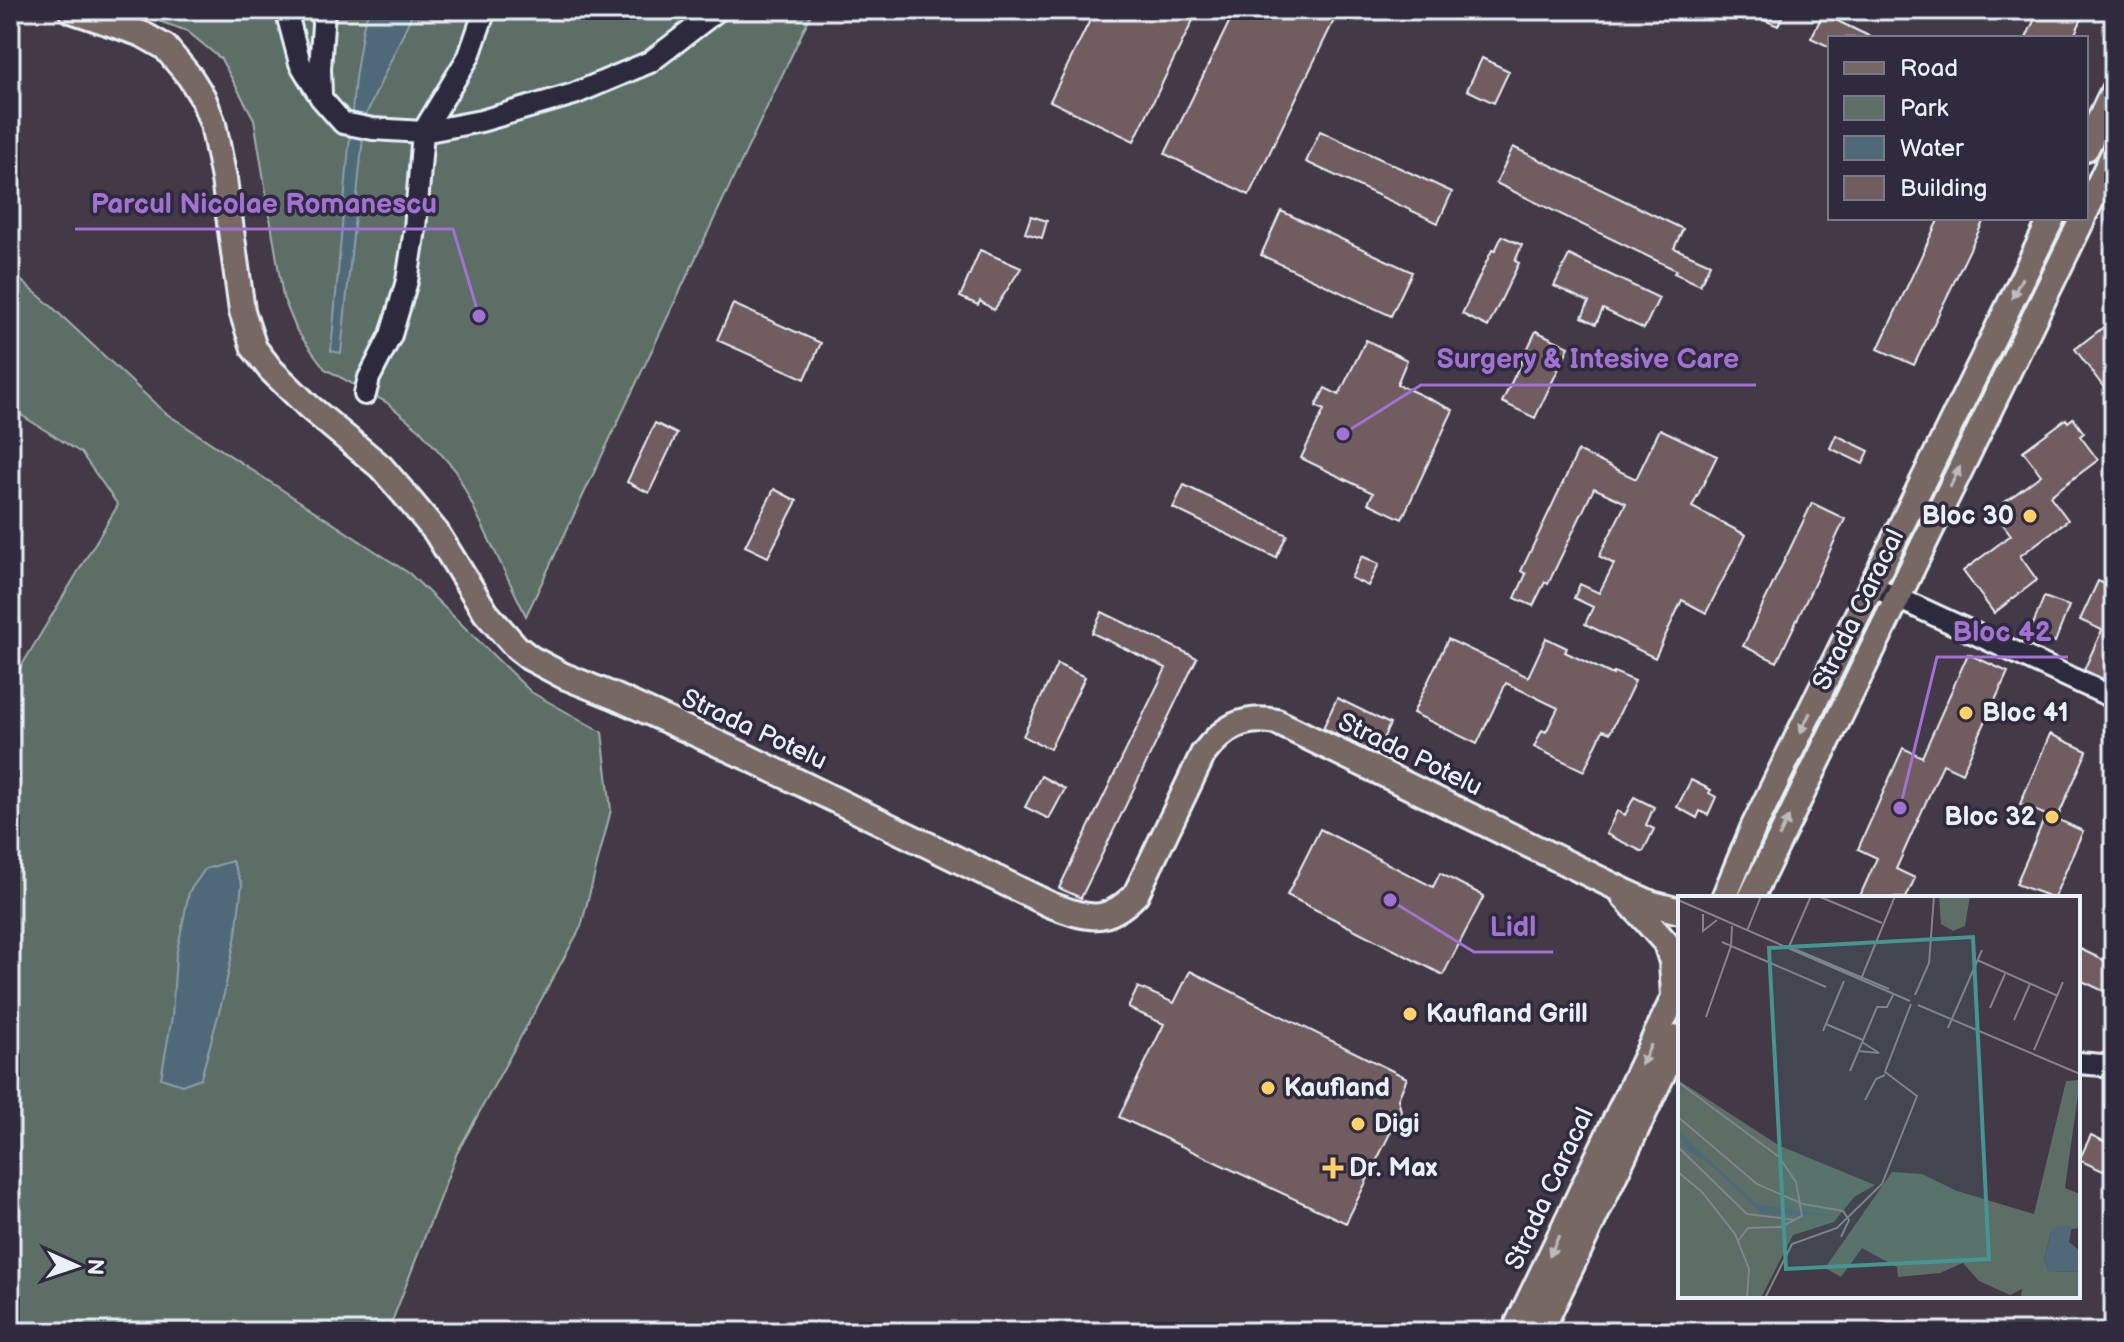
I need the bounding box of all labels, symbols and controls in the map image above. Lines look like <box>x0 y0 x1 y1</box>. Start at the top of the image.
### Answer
legend <box>1828 36 2088 220</box>
text: Road <box>1900 54 1958 83</box>
text: Park <box>1900 94 1948 123</box>
text: Water <box>1900 134 1964 163</box>
text: Building <box>1900 174 1987 203</box>
callout: Parcul Nicolae Romanescu <box>75 177 453 229</box>
text: Parcul Nicolae Romanescu <box>91 188 437 221</box>
one-way arrow <box>2010 276 2024 300</box>
callout: Surgery & Intesive Care <box>1421 333 1756 385</box>
text: Surgery & Intesive Care <box>1437 343 1739 376</box>
one-way arrow <box>1948 466 1962 489</box>
place label: Bloc 30 <box>1922 501 2014 532</box>
marker: Bloc 30 <box>2021 507 2039 525</box>
street label: Strada Caracal <box>1807 525 1911 695</box>
callout: Bloc 42 <box>1937 605 2068 657</box>
text: Bloc 42 <box>1953 616 2052 649</box>
street label: Strada Potelu <box>676 683 832 777</box>
place label: Bloc 41 <box>1982 698 2069 729</box>
marker: Bloc 41 <box>1957 704 1975 722</box>
street label: Strada Potelu <box>1333 707 1487 803</box>
one-way arrow <box>1798 711 1812 735</box>
place label: Bloc 32 <box>1944 802 2036 833</box>
marker: Bloc 32 <box>2043 808 2061 826</box>
one-way arrow <box>1777 816 1790 839</box>
inset map <box>1678 896 2080 1298</box>
callout: Lidl <box>1474 900 1553 952</box>
text: Lidl <box>1490 911 1536 944</box>
place label: Kaufland Grill <box>1426 999 1588 1030</box>
marker: Kaufland Grill <box>1401 1005 1419 1023</box>
one-way arrow <box>1639 1043 1653 1066</box>
place label: Kaufland <box>1284 1073 1390 1104</box>
marker: Kaufland <box>1259 1079 1277 1097</box>
street label: Strada Caracal <box>1499 1103 1601 1275</box>
place label: Digi <box>1374 1109 1420 1140</box>
marker: Digi <box>1349 1115 1367 1133</box>
place label: Dr. Max <box>1349 1153 1438 1184</box>
marker: Dr. Max <box>1324 1159 1342 1177</box>
north arrow <box>36 1226 116 1306</box>
one-way arrow <box>1547 1235 1561 1258</box>
text: N <box>81 1258 108 1276</box>

